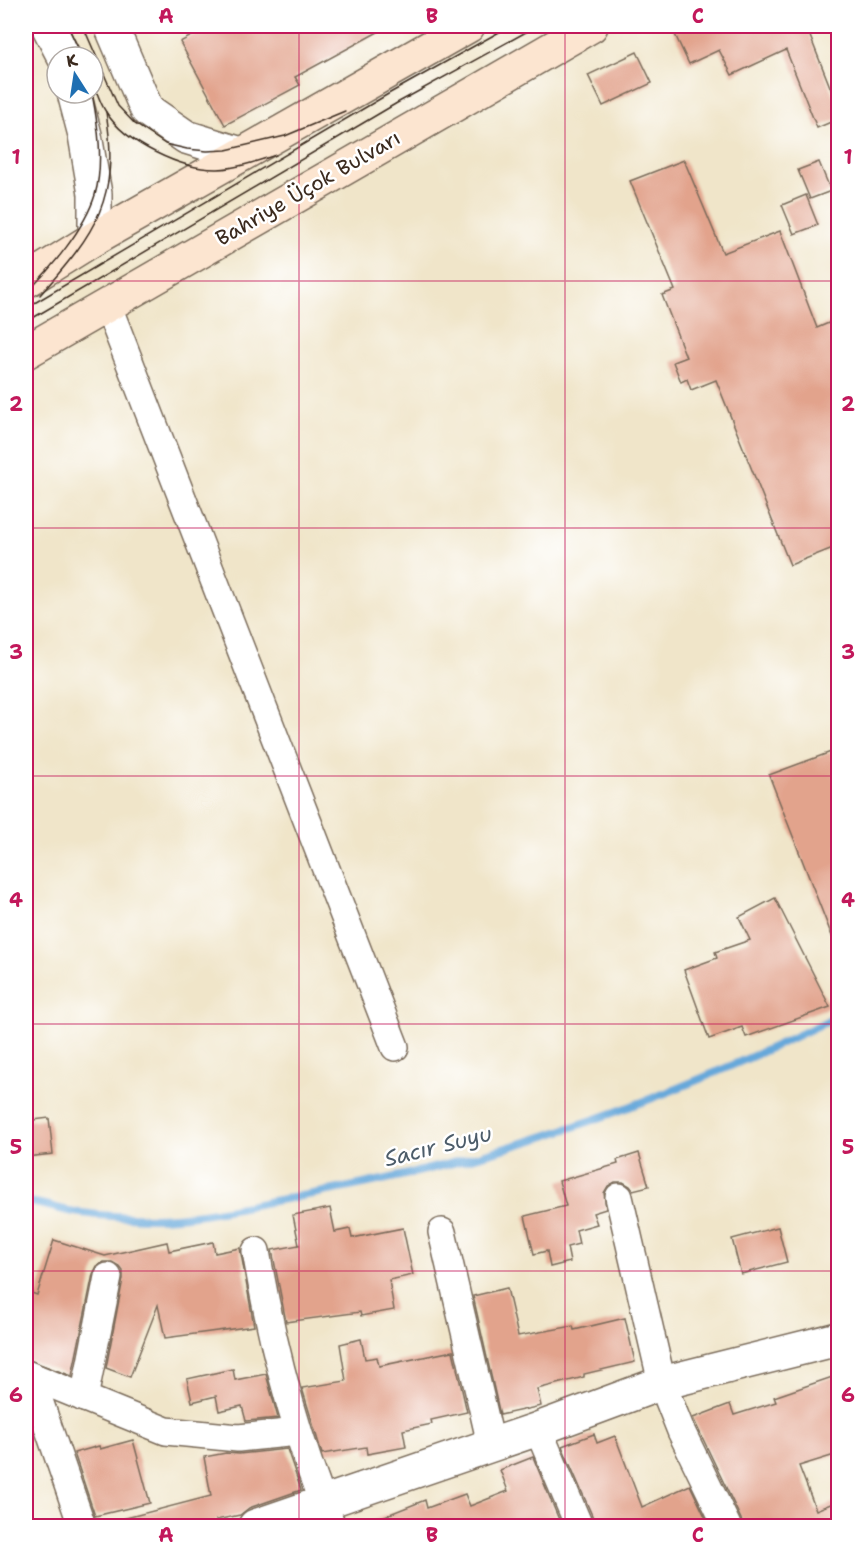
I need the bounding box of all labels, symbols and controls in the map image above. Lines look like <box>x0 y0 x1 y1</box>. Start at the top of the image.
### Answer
text: A <box>158 3 174 29</box>
text: B <box>426 3 438 29</box>
text: C <box>692 3 704 29</box>
north arrow <box>45 45 105 105</box>
text: K <box>64 49 80 72</box>
street label: Bahriye Üçok Bulvarı <box>211 124 405 252</box>
text: 1 <box>11 144 21 170</box>
text: 1 <box>843 144 853 170</box>
text: 2 <box>9 391 23 417</box>
text: 2 <box>841 391 855 417</box>
text: 3 <box>9 639 23 665</box>
text: 3 <box>841 639 855 665</box>
text: 4 <box>9 887 23 913</box>
text: 4 <box>841 887 855 913</box>
water label: Sacır Suyu <box>381 1119 495 1173</box>
text: 5 <box>10 1134 22 1160</box>
text: 5 <box>842 1134 854 1160</box>
text: 6 <box>9 1382 23 1408</box>
text: 6 <box>841 1382 855 1408</box>
text: A <box>158 1522 174 1548</box>
text: B <box>426 1522 438 1548</box>
text: C <box>692 1522 704 1548</box>

